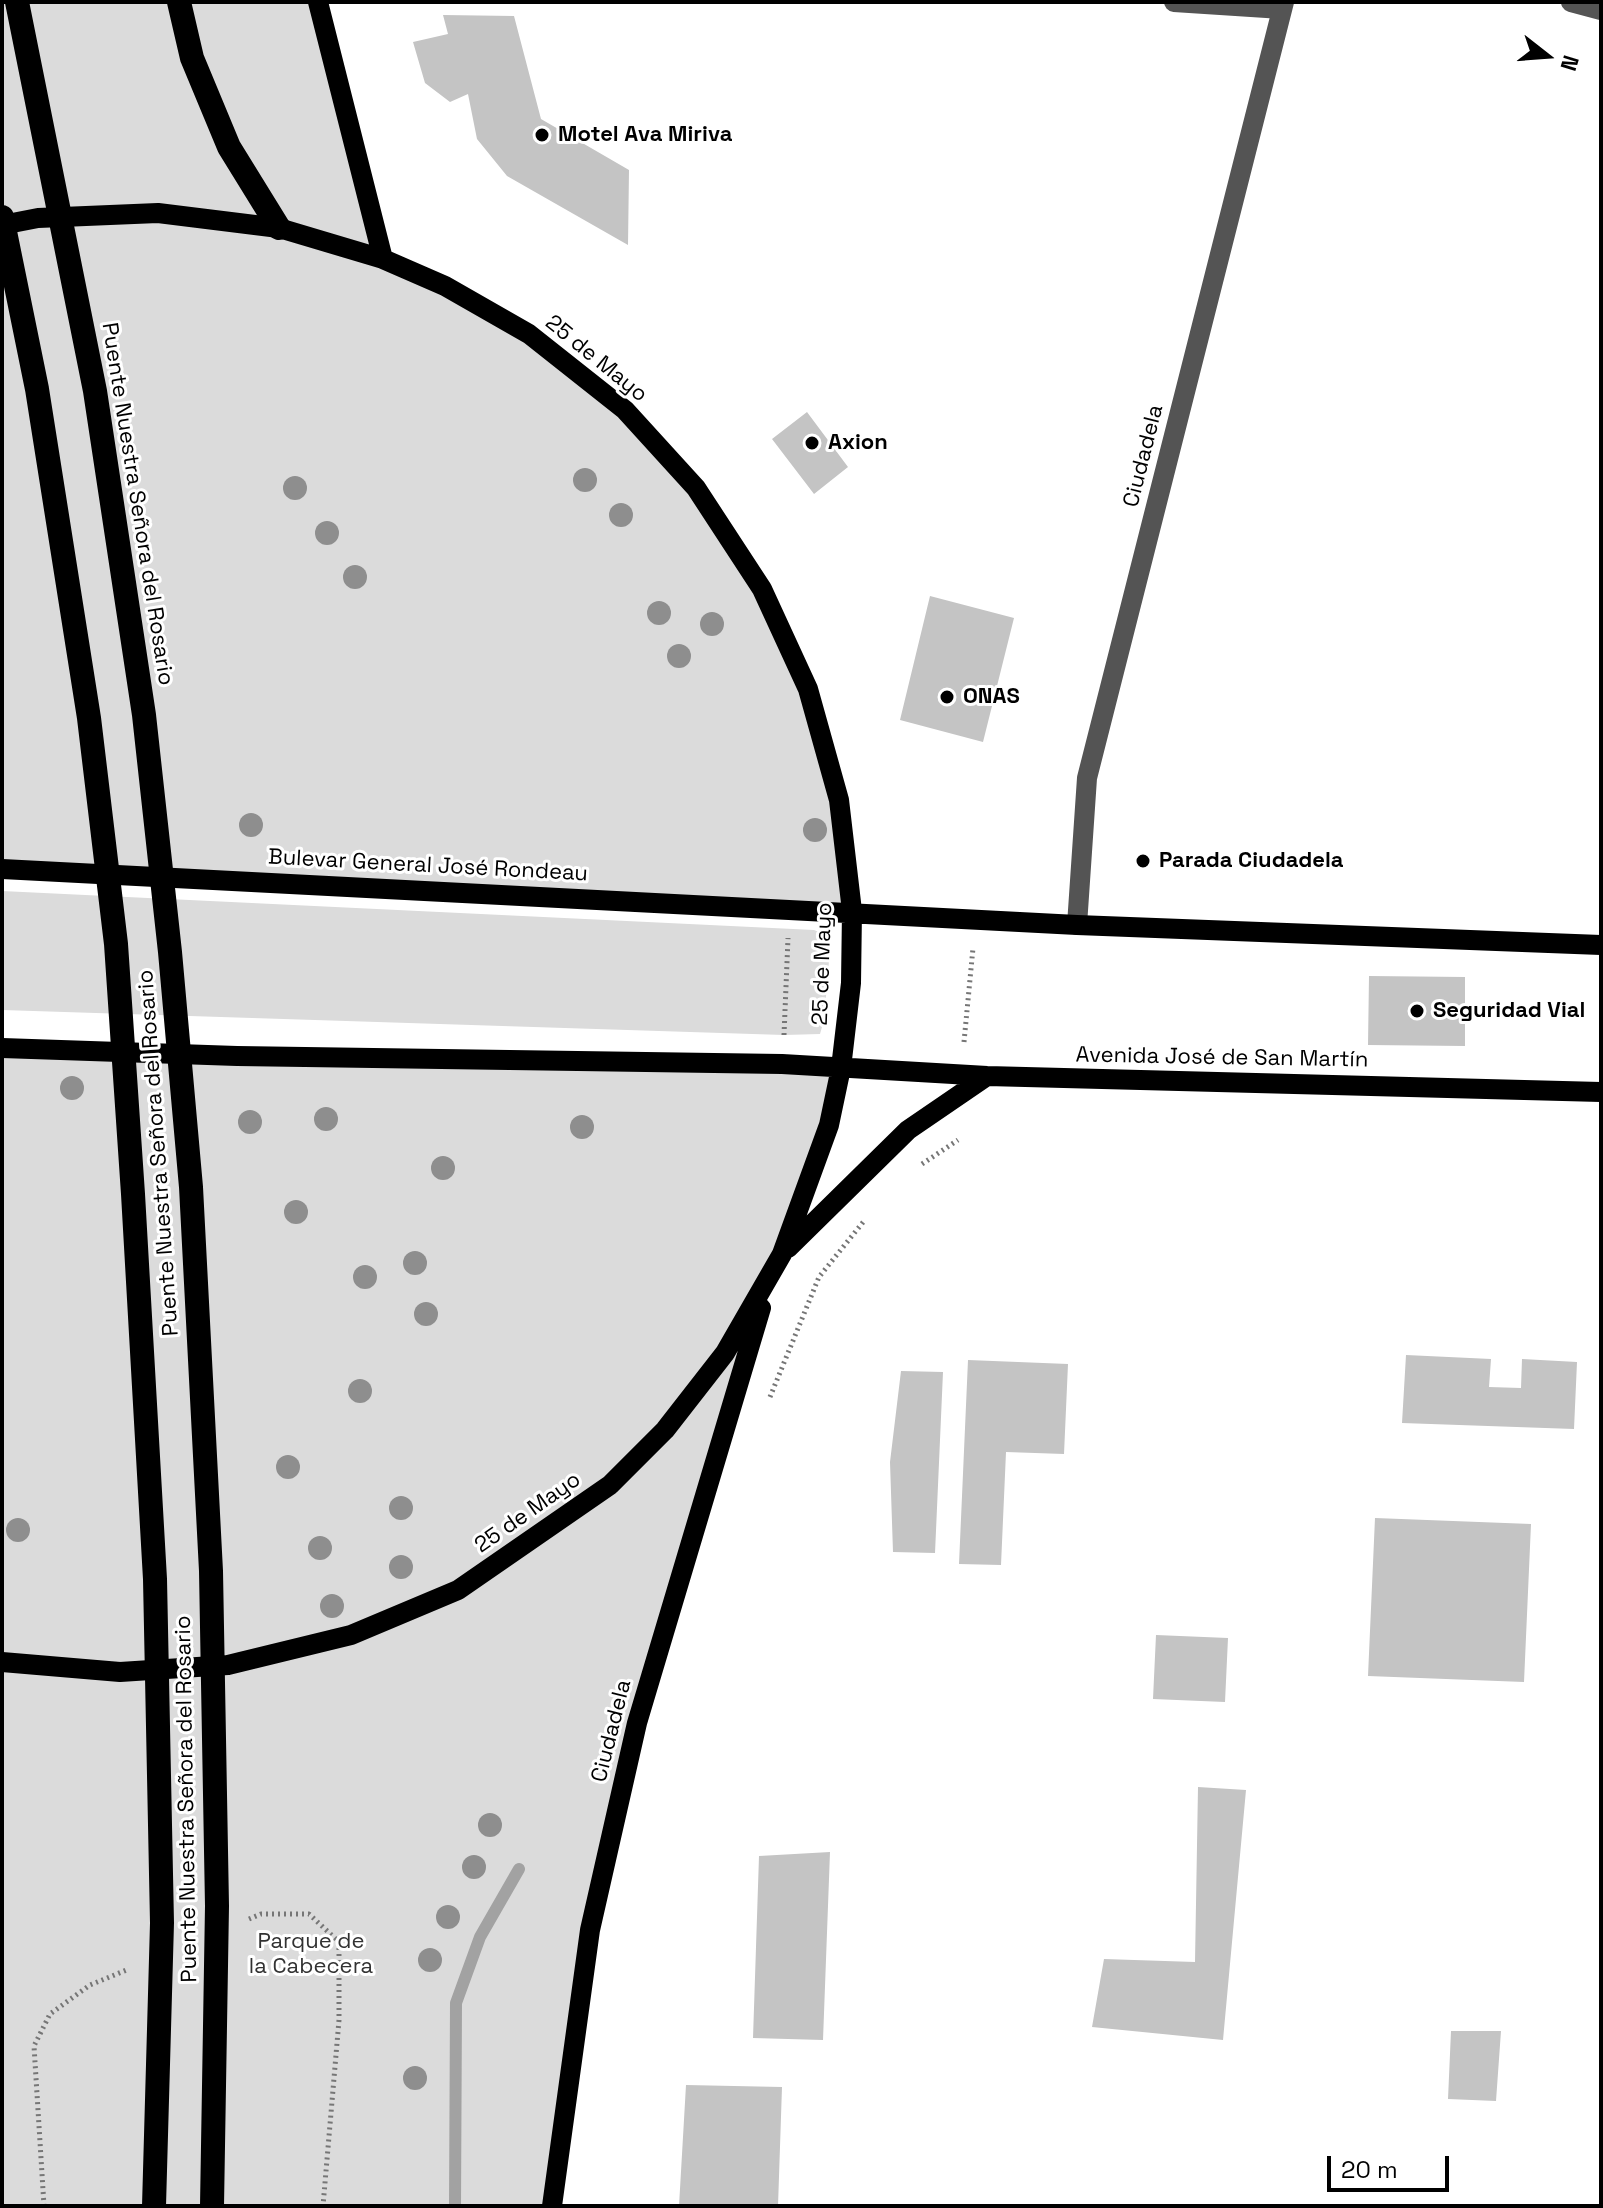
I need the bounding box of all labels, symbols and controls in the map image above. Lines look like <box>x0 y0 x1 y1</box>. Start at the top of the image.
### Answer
north arrow <box>1507 16 1587 96</box>
text: N <box>1554 52 1585 74</box>
place label: Motel Ava Miriva <box>558 122 732 148</box>
marker: Motel Ava Miriva <box>533 126 551 144</box>
street label: 25 de Mayo <box>540 310 652 408</box>
street label: Puente Nuestra Señora del Rosario <box>95 321 179 687</box>
street label: Ciudadela <box>1119 402 1169 510</box>
place label: Axion <box>828 430 888 456</box>
marker: Axion <box>803 434 821 452</box>
place label: ONAS <box>963 684 1020 710</box>
marker: ONAS <box>938 688 956 706</box>
street label: Bulevar General José Rondeau <box>267 844 589 888</box>
place label: Parada Ciudadela <box>1159 848 1343 874</box>
marker: Parada Ciudadela <box>1134 852 1152 870</box>
street label: 25 de Mayo <box>808 902 838 1026</box>
street label: Puente Nuestra Señora del Rosario <box>133 969 185 1337</box>
place label: Seguridad Vial <box>1433 998 1585 1024</box>
marker: Seguridad Vial <box>1408 1002 1426 1020</box>
street label: Avenida José de San Martín <box>1075 1042 1369 1074</box>
street label: 25 de Mayo <box>470 1467 586 1559</box>
street label: Puente Nuestra Señora del Rosario <box>171 1615 203 1983</box>
street label: Ciudadela <box>587 1677 637 1785</box>
park label: Parque de la Cabecera <box>249 1929 373 1980</box>
scale bar <box>1331 2140 1453 2190</box>
text: 20 m <box>1341 2154 1398 2185</box>

